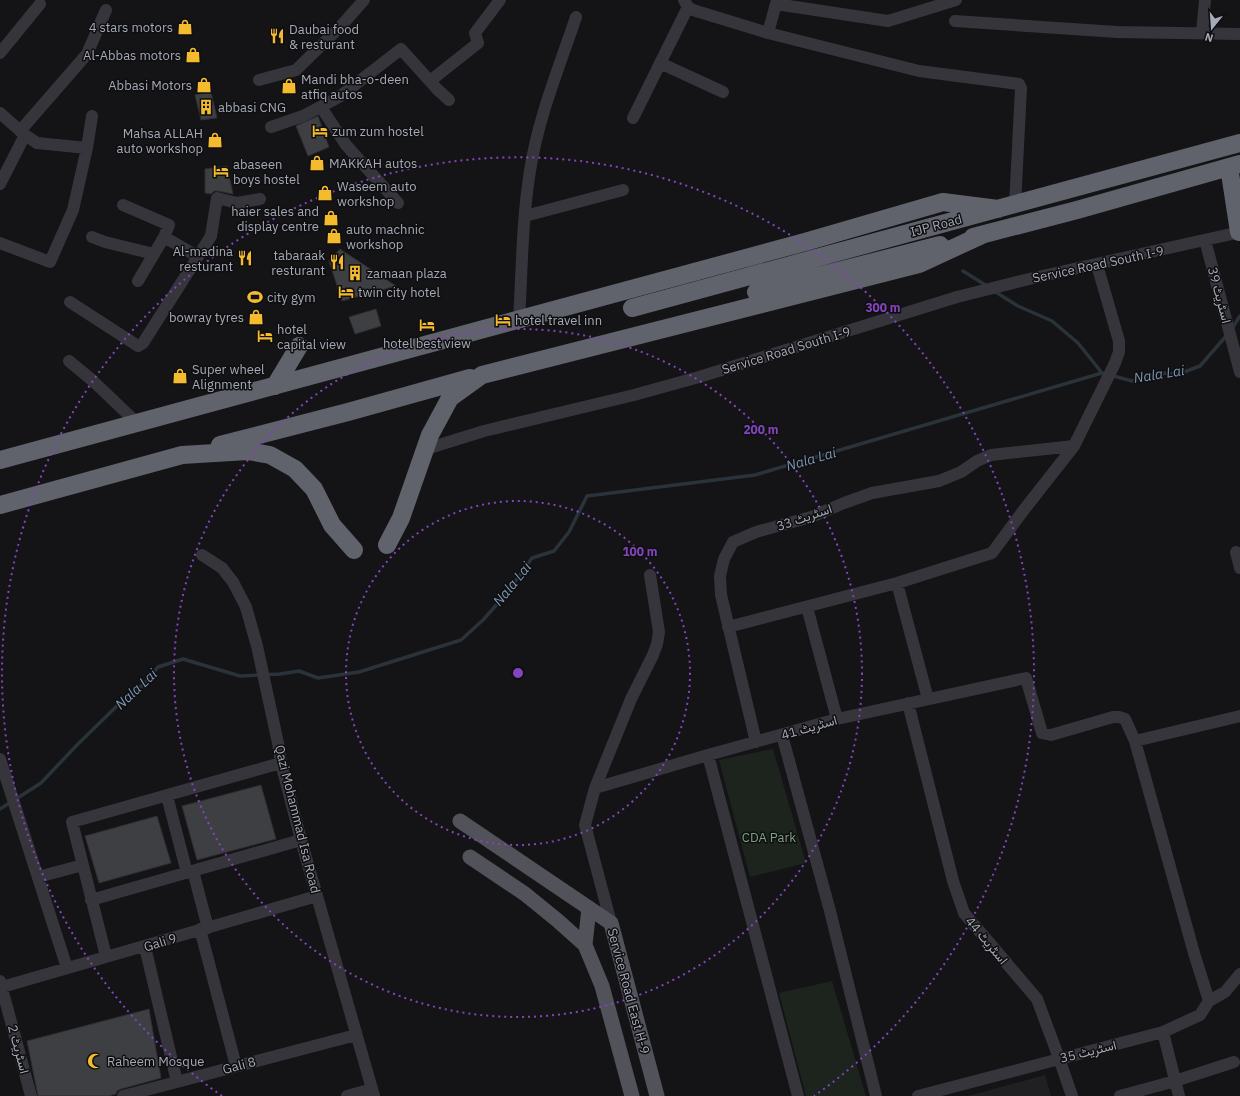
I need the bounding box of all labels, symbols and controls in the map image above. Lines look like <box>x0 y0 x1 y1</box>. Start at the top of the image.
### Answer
north arrow <box>1192 8 1232 48</box>
shop icon: 4 stars motors <box>176 18 194 36</box>
place label: 4 stars motors <box>89 19 173 36</box>
place label: Daubai food & resturant <box>289 21 359 53</box>
restaurant icon: Daubai food & resturant <box>268 27 286 45</box>
text: N <box>1203 30 1215 45</box>
shop icon: Al-Abbas motors <box>184 46 202 64</box>
place label: Al-Abbas motors <box>83 47 181 64</box>
place label: Mandi bha-o-deen atfiq autos <box>301 71 409 103</box>
shop icon: Abbasi Motors <box>195 76 213 94</box>
place label: Abbasi Motors <box>108 77 192 94</box>
shop icon: Mandi bha-o-deen atfiq autos <box>280 77 298 95</box>
building icon: abbasi CNG <box>197 98 215 116</box>
place label: abbasi CNG <box>218 99 286 116</box>
hotel icon: zum zum hostel <box>311 122 329 140</box>
place label: zum zum hostel <box>332 123 424 140</box>
place label: Mahsa ALLAH auto workshop <box>117 125 203 157</box>
shop icon: Mahsa ALLAH auto workshop <box>206 131 224 149</box>
shop icon: MAKKAH autos <box>308 154 326 172</box>
place label: MAKKAH autos <box>329 155 417 172</box>
place label: abaseen boys hostel <box>233 156 300 188</box>
hotel icon: abaseen boys hostel <box>212 162 230 180</box>
place label: Waseem auto workshop <box>337 178 417 210</box>
shop icon: Waseem auto workshop <box>316 184 334 202</box>
place label: haier sales and display centre <box>231 203 319 235</box>
shop icon: haier sales and display centre <box>322 209 340 227</box>
street label: IJP Road <box>908 210 964 241</box>
place label: auto machnic workshop <box>346 221 425 253</box>
shop icon: auto machnic workshop <box>325 227 343 245</box>
street label: Service Road South I-9 <box>1031 242 1165 287</box>
place label: Al-madina resturant <box>173 243 233 275</box>
place label: tabaraak resturant <box>271 247 325 279</box>
restaurant icon: Al-madina resturant <box>236 249 254 267</box>
restaurant icon: tabaraak resturant <box>328 253 346 271</box>
building icon: zamaan plaza <box>346 264 364 282</box>
place label: zamaan plaza <box>367 265 447 282</box>
street label: اسٹریٹ 39 <box>1204 265 1235 325</box>
hotel icon: twin city hotel <box>337 283 355 301</box>
place label: twin city hotel <box>358 284 440 301</box>
sports icon: city gym <box>246 288 264 306</box>
place label: city gym <box>267 289 316 306</box>
text: 300 m <box>865 300 901 315</box>
shop icon: bowray tyres <box>247 308 265 326</box>
place label: bowray tyres <box>169 309 244 326</box>
hotel icon: hotel travel inn <box>494 311 512 329</box>
place label: hotel travel inn <box>515 312 602 329</box>
hotel icon: hotel best view <box>418 316 436 334</box>
place label: hotel capital view <box>277 321 346 353</box>
street label: Service Road South I-9 <box>720 323 853 378</box>
hotel icon: hotel capital view <box>256 327 274 345</box>
place label: hotel best view <box>383 335 471 352</box>
place label: Super wheel Alignment <box>192 361 265 393</box>
water label: Nala Lai <box>1132 361 1186 387</box>
shop icon: Super wheel Alignment <box>171 367 189 385</box>
text: 200 m <box>743 422 779 437</box>
water label: Nala Lai <box>784 443 838 475</box>
street label: اسٹریٹ 33 <box>774 500 834 535</box>
text: 100 m <box>622 544 658 559</box>
water label: Nala Lai <box>489 558 535 610</box>
water label: Nala Lai <box>111 665 161 713</box>
centre of rings <box>511 666 525 680</box>
street label: اسٹریٹ 41 <box>779 711 839 744</box>
street label: Qazi Mohammad Isa Road <box>271 743 324 895</box>
park label: CDA Park <box>742 829 796 846</box>
street label: اسٹریٹ 44 <box>962 913 1012 968</box>
street label: Service Road East H-9 <box>604 926 653 1056</box>
street label: Gali 9 <box>142 929 179 956</box>
street label: اسٹریٹ 2 <box>4 1023 33 1075</box>
street label: اسٹریٹ 35 <box>1058 1036 1118 1067</box>
mosque icon: Raheem Mosque <box>86 1052 104 1070</box>
place label: Raheem Mosque <box>107 1053 204 1070</box>
street label: Gali 8 <box>221 1053 258 1078</box>

